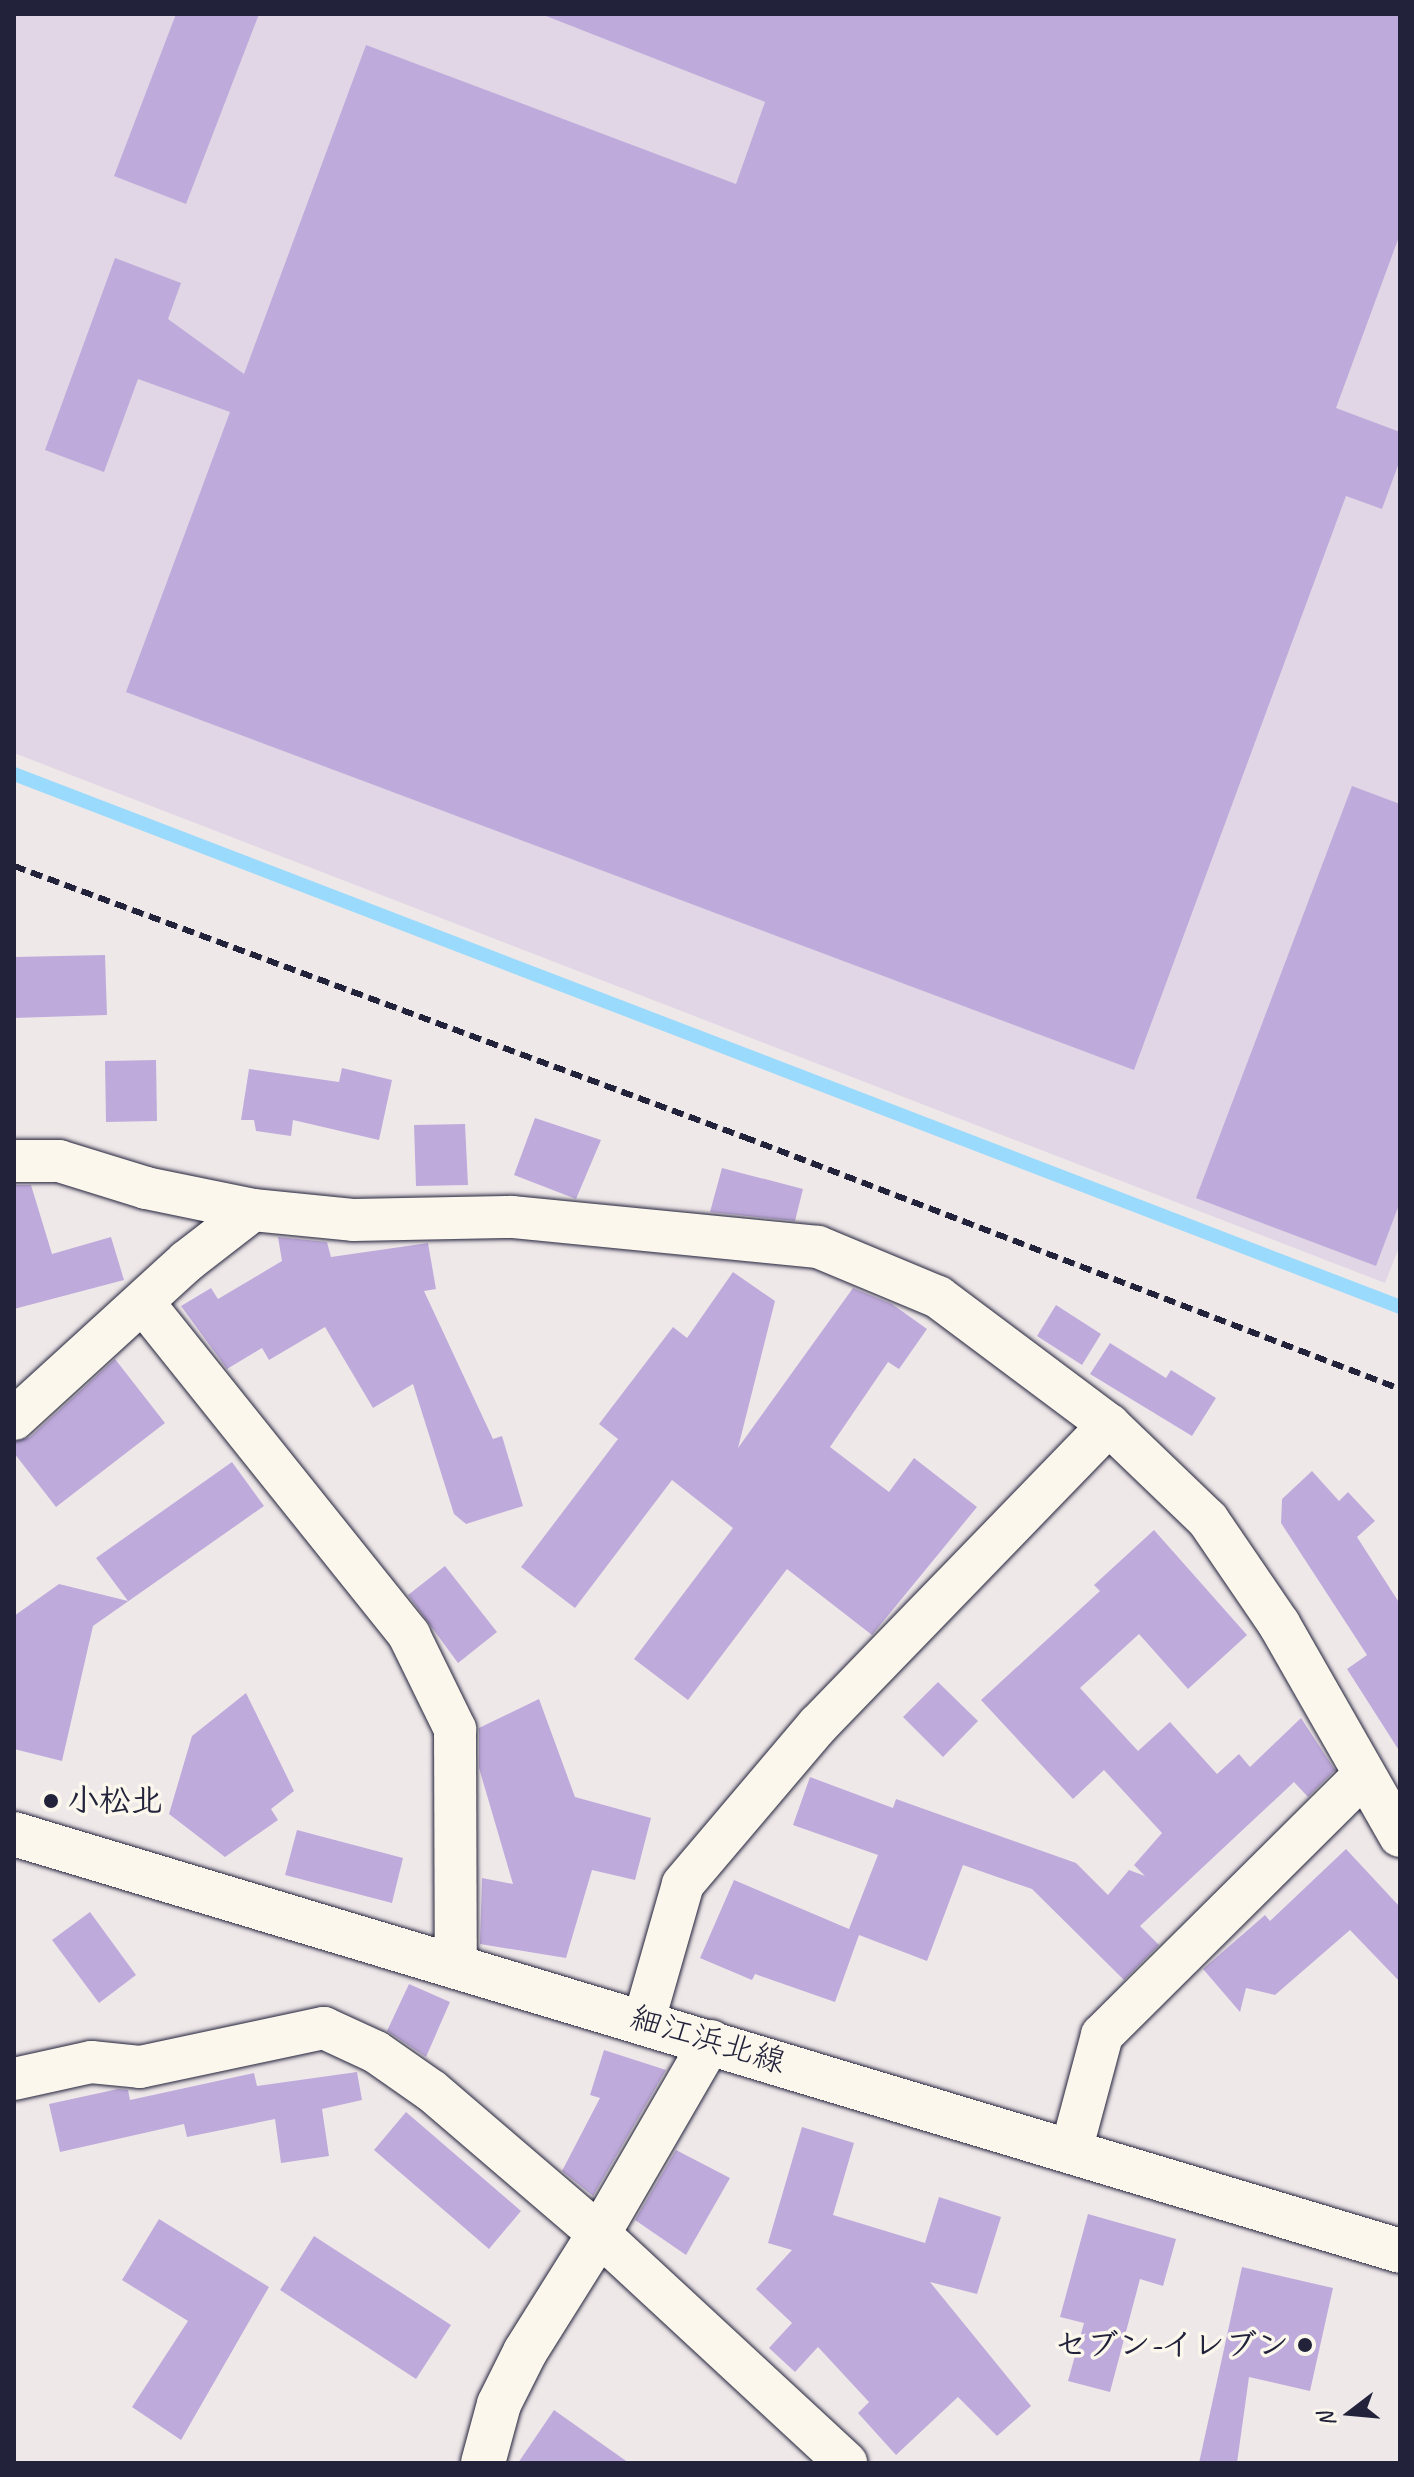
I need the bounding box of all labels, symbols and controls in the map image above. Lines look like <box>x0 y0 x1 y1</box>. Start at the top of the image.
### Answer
place label: 小松北 <box>67 1782 163 1820</box>
marker: 小松北 <box>42 1792 60 1810</box>
street label: 細江浜北線 <box>626 1998 790 2082</box>
place label: セブン-イレブン <box>1055 2326 1289 2364</box>
marker: セブン-イレブン <box>1296 2336 1314 2354</box>
north arrow <box>1310 2373 1390 2453</box>
text: N <box>1312 2409 1342 2430</box>

